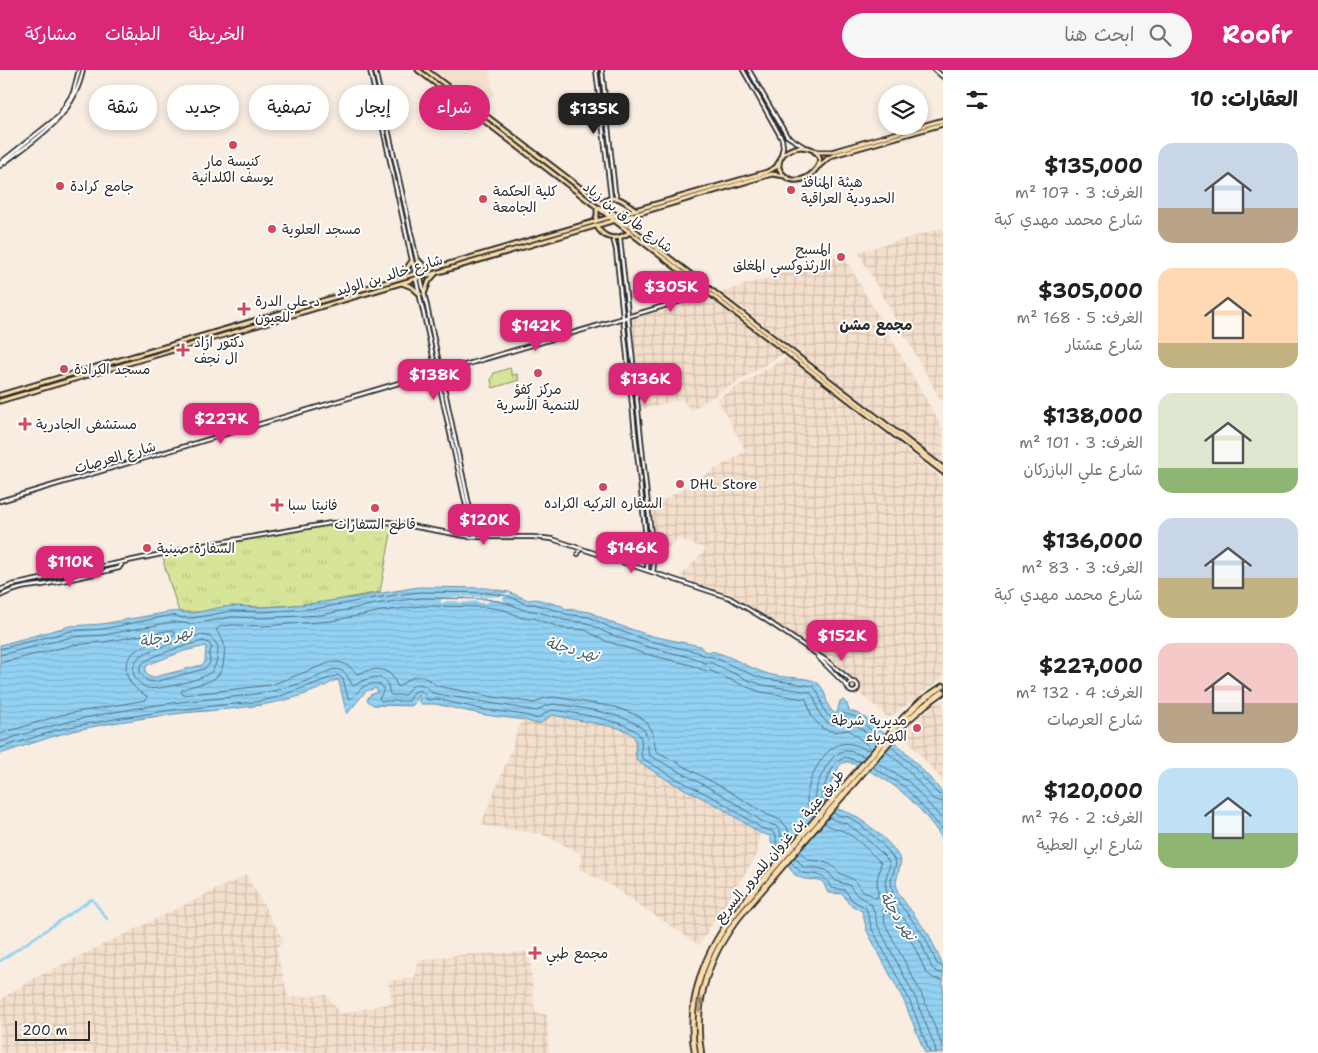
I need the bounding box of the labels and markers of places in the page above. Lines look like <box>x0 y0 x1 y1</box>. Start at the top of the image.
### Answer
pin: $135K <box>559 92 629 135</box>
marker: كنيسة مار يوسف الكلدانية <box>227 139 239 151</box>
place label: كنيسة مار يوسف الكلدانية <box>192 152 274 186</box>
place label: هيئة المنافذ الحدودية العراقية <box>801 173 895 207</box>
place label: جامع كرادة <box>70 177 134 197</box>
marker: جامع كرادة <box>54 180 66 192</box>
place label: كلية الحكمة الجامعة <box>493 182 557 216</box>
marker: هيئة المنافذ الحدودية العراقية <box>785 184 797 196</box>
marker: كلية الحكمة الجامعة <box>477 193 489 205</box>
place label: مسجد العلوية <box>282 220 361 238</box>
marker: مسجد العلوية <box>266 223 278 235</box>
place label: المسبح الارثذوكسي المغلق <box>733 240 831 278</box>
marker: المسبح الارثذوكسي المغلق <box>835 251 847 263</box>
pin: $305K <box>636 270 706 313</box>
place label: د علي الدرة للعيون <box>255 292 320 327</box>
marker: د علي الدرة للعيون <box>237 302 251 316</box>
pin: $142K <box>501 310 571 352</box>
place label: دكتور ازاد ال نجف <box>194 333 245 367</box>
marker: دكتور ازاد ال نجف <box>176 343 190 357</box>
pin: $138K <box>399 358 469 401</box>
place label: مسجد الكرادة <box>74 360 151 378</box>
pin: $136K <box>610 362 680 405</box>
marker: مسجد الكرادة <box>58 363 70 375</box>
marker: مركز كفؤ للتنمية الأسرية <box>532 367 544 379</box>
place label: مركز كفؤ للتنمية الأسرية <box>497 380 579 414</box>
pin: $227K <box>186 402 256 445</box>
place label: مستشفى الجادرية <box>36 415 137 433</box>
marker: مستشفى الجادرية <box>18 417 32 431</box>
place label: DHL Store <box>690 475 758 493</box>
marker: DHL Store <box>674 478 686 490</box>
marker: السفاره التركيه الكراده <box>597 481 609 493</box>
place label: السفاره التركيه الكراده <box>544 494 662 512</box>
place label: فانيتا سبا <box>288 496 338 514</box>
marker: فانيتا سبا <box>270 498 284 512</box>
marker: قاطع السفارات <box>369 502 381 514</box>
pin: $120K <box>449 504 519 546</box>
place label: قاطع السفارات <box>334 515 416 535</box>
pin: $146K <box>597 532 667 574</box>
place label: السفارة صينية <box>157 539 235 557</box>
marker: السفارة صينية <box>141 542 153 554</box>
pin: $110K <box>35 546 105 588</box>
pin: $152K <box>807 620 877 662</box>
place label: مديرية شرطة الكهرباء <box>832 711 907 745</box>
marker: مديرية شرطة الكهرباء <box>911 722 923 734</box>
place label: مجمع طبي <box>546 944 608 966</box>
marker: مجمع طبي <box>528 946 542 960</box>

